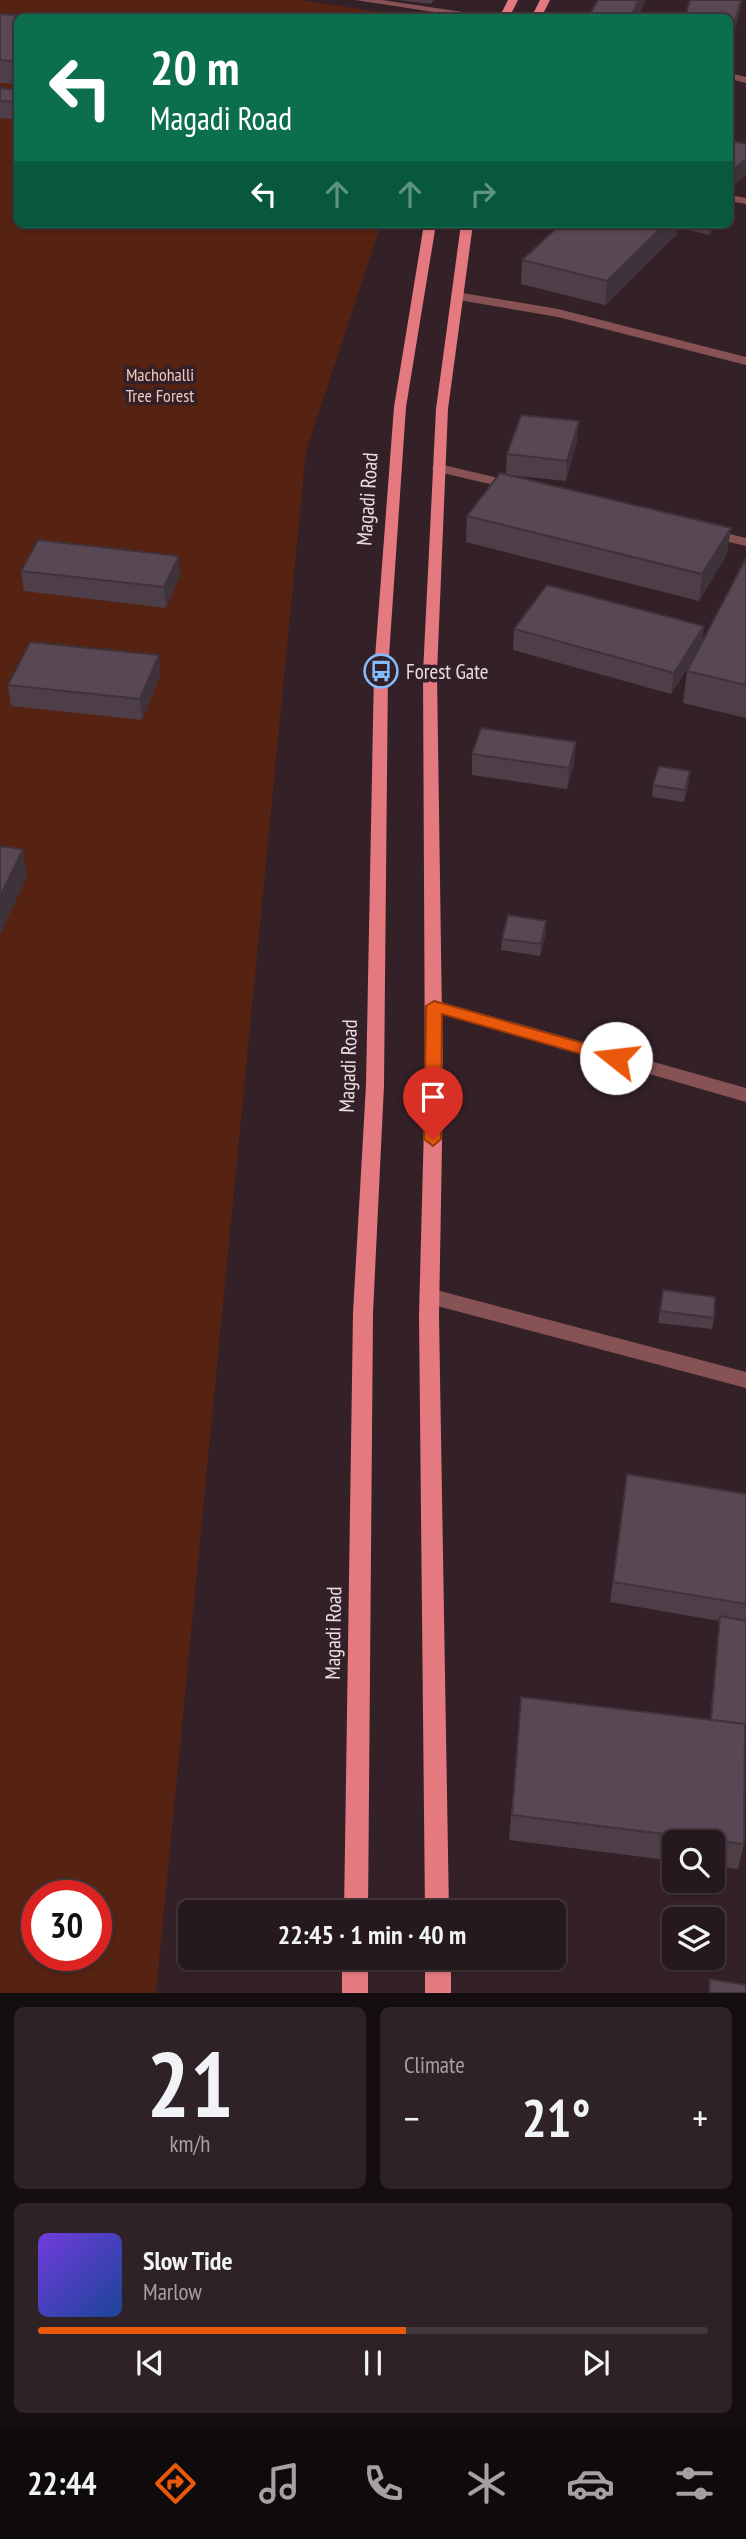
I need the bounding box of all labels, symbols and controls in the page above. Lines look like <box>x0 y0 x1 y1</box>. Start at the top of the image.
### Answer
text: 20 m <box>150 35 239 99</box>
icon: left <box>35 42 126 133</box>
text: Magadi Road <box>150 97 292 139</box>
icon: left <box>245 175 283 213</box>
icon: ahead <box>318 175 356 213</box>
icon: ahead <box>391 175 429 213</box>
icon: right <box>464 175 502 213</box>
park label: Machohalli Tree Forest <box>126 363 194 407</box>
street label: Magadi Road <box>350 452 384 546</box>
bus stop icon: Forest Gate <box>362 652 400 690</box>
place label: Forest Gate <box>406 658 489 685</box>
street label: Magadi Road <box>333 1019 363 1113</box>
position arrow <box>579 1021 653 1095</box>
pin <box>403 1067 463 1139</box>
icon: arrive <box>414 1078 452 1116</box>
street label: Magadi Road <box>319 1586 347 1680</box>
map controls <box>662 1830 725 1970</box>
button: search <box>662 1830 725 1893</box>
speed limit sign: 30 <box>21 1880 112 1971</box>
button: layers <box>662 1907 725 1970</box>
text: 22:45 · 1 min · 40 m <box>278 1918 466 1951</box>
text: 21 <box>147 2024 234 2142</box>
text: Climate <box>404 2050 465 2079</box>
text: 21° <box>522 2084 590 2151</box>
text: − <box>404 2093 420 2142</box>
text: + <box>692 2093 708 2142</box>
text: km/h <box>170 2129 210 2158</box>
text: Slow Tide <box>143 2244 233 2277</box>
text: Marlow <box>143 2277 202 2306</box>
icon: previous <box>131 2344 169 2382</box>
icon: pause <box>354 2344 392 2382</box>
icon: next <box>577 2344 615 2382</box>
icon: directions <box>151 2459 200 2508</box>
icon: music <box>255 2459 304 2508</box>
icon: phone <box>359 2459 408 2508</box>
icon: climate <box>462 2459 511 2508</box>
icon: car <box>566 2459 615 2508</box>
icon: filters <box>670 2459 719 2508</box>
text: 22:44 <box>27 2462 97 2504</box>

